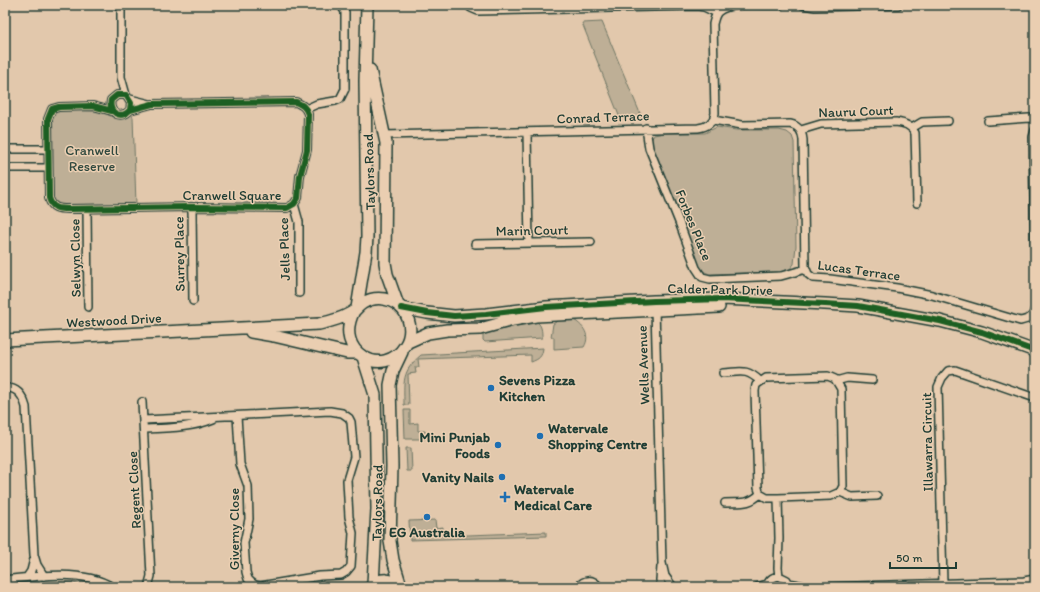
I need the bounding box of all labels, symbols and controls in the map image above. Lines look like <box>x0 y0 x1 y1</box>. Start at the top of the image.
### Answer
street label: Nauru Court <box>818 102 894 121</box>
street label: Conrad Terrace <box>556 107 650 128</box>
street label: Taylors Road <box>360 133 379 211</box>
park label: Cranwell Reserve <box>65 142 119 175</box>
street label: Cranwell Square <box>183 187 282 204</box>
street label: Forbes Place <box>672 187 716 263</box>
street label: Surrey Place <box>170 216 189 292</box>
street label: Jells Place <box>275 217 294 281</box>
street label: Selwyn Close <box>66 218 85 298</box>
street label: Marin Court <box>495 221 569 240</box>
street label: Lucas Terrace <box>816 256 902 285</box>
street label: Calder Park Drive <box>667 280 773 299</box>
street label: Westwood Drive <box>66 309 163 331</box>
street label: Wells Avenue <box>634 325 653 405</box>
place label: Sevens Pizza Kitchen <box>499 372 576 405</box>
marker: Sevens Pizza Kitchen <box>486 383 496 393</box>
street label: Illawarra Circuit <box>918 392 937 492</box>
place label: Watervale Shopping Centre <box>548 420 648 453</box>
place label: Mini Punjab Foods <box>419 429 490 462</box>
marker: Watervale Shopping Centre <box>535 431 545 441</box>
marker: Mini Punjab Foods <box>493 440 503 450</box>
street label: Regent Close <box>124 450 145 529</box>
street label: Taylors Road <box>368 464 387 541</box>
place label: Vanity Nails <box>422 469 494 486</box>
marker: Vanity Nails <box>497 472 507 482</box>
place label: Watervale Medical Care <box>514 481 593 514</box>
street label: Giverny Close <box>226 487 243 570</box>
marker: Watervale Medical Care <box>499 491 511 503</box>
marker: EG Australia <box>422 512 432 522</box>
place label: EG Australia <box>389 524 466 541</box>
scale bar <box>890 544 956 570</box>
text: 50 m <box>896 551 922 565</box>

